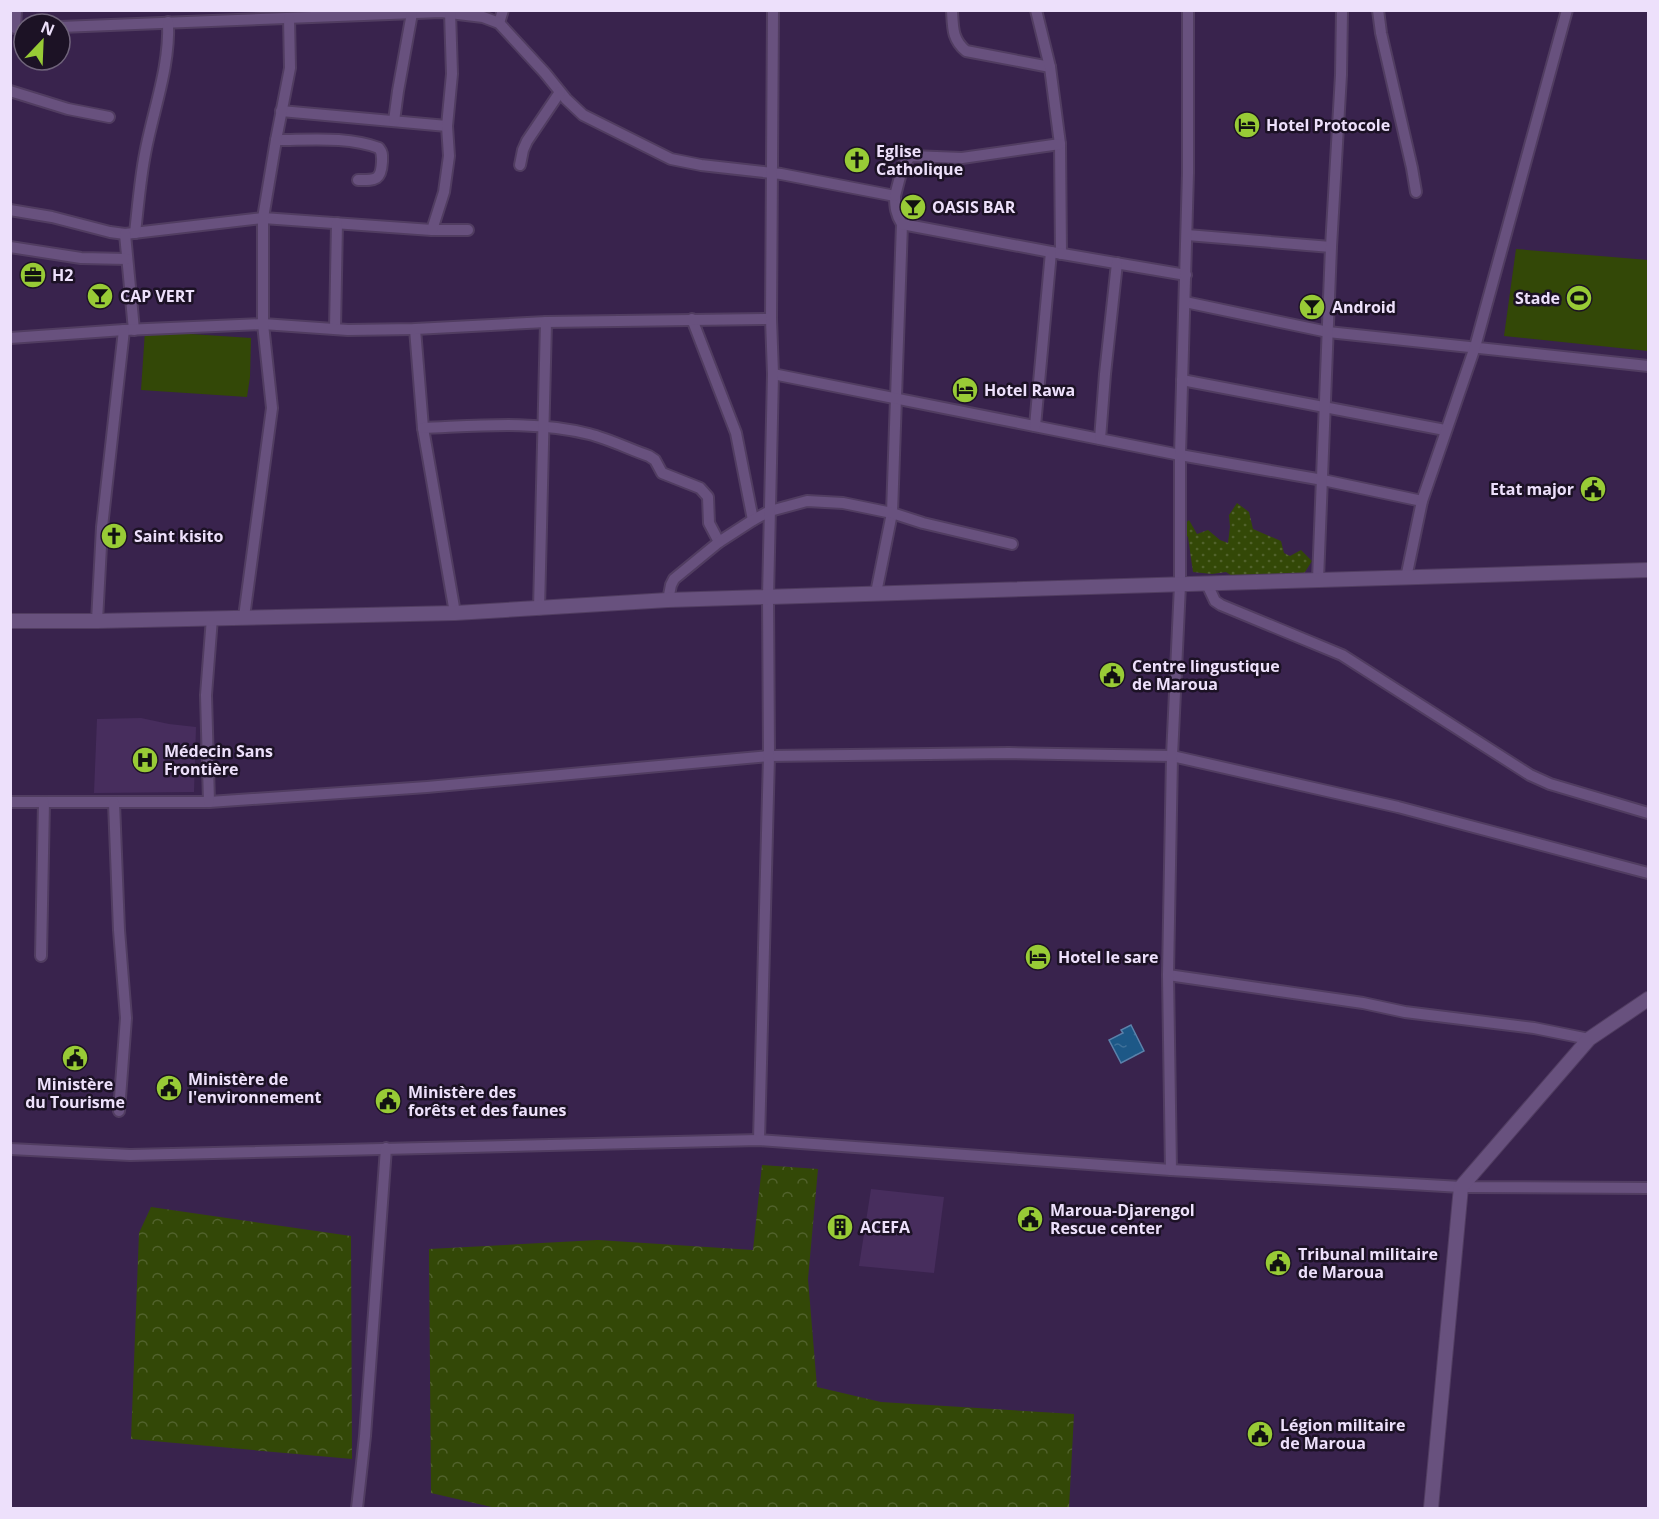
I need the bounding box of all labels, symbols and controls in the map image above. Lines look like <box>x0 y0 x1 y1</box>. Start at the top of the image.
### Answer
north arrow <box>12 12 72 72</box>
text: N <box>38 16 58 41</box>
hotel icon: Hotel Protocole <box>1232 110 1262 140</box>
place label: Hotel Protocole <box>1266 114 1390 136</box>
place label: Eglise Catholique <box>876 140 963 180</box>
church icon: Eglise Catholique <box>842 145 872 175</box>
bar icon: OASIS BAR <box>898 192 928 222</box>
place label: OASIS BAR <box>932 196 1016 218</box>
office icon: H2 <box>18 260 48 290</box>
place label: H2 <box>52 264 73 286</box>
bar icon: CAP VERT <box>85 281 115 311</box>
sports icon: Stade <box>1564 283 1594 313</box>
place label: CAP VERT <box>120 285 195 307</box>
place label: Stade <box>1515 287 1560 309</box>
bar icon: Android <box>1297 292 1327 322</box>
place label: Android <box>1332 296 1396 318</box>
hotel icon: Hotel Rawa <box>950 375 980 405</box>
place label: Hotel Rawa <box>984 379 1075 401</box>
public building icon: Etat major <box>1578 474 1608 504</box>
place label: Etat major <box>1490 478 1574 500</box>
church icon: Saint kisito <box>99 521 129 551</box>
place label: Saint kisito <box>134 525 224 547</box>
place label: Centre lingustique de Maroua <box>1132 655 1280 695</box>
public building icon: Centre lingustique de Maroua <box>1097 660 1127 690</box>
place label: Médecin Sans Frontière <box>164 740 273 780</box>
hospital icon: Médecin Sans Frontière <box>130 745 160 775</box>
hotel icon: Hotel le sare <box>1023 942 1053 972</box>
place label: Hotel le sare <box>1058 946 1158 968</box>
public building icon: Ministère du Tourisme <box>60 1043 90 1073</box>
place label: Ministère de l'environnement <box>188 1068 321 1108</box>
place label: Ministère du Tourisme <box>25 1073 125 1113</box>
public building icon: Ministère de l'environnement <box>154 1073 184 1103</box>
place label: Ministère des forêts et des faunes <box>408 1081 566 1121</box>
public building icon: Ministère des forêts et des faunes <box>373 1086 403 1116</box>
place label: Maroua-Djarengol Rescue center <box>1050 1199 1195 1239</box>
public building icon: Maroua-Djarengol Rescue center <box>1015 1204 1045 1234</box>
building icon: ACEFA <box>825 1212 855 1242</box>
place label: ACEFA <box>860 1216 911 1238</box>
place label: Tribunal militaire de Maroua <box>1298 1243 1438 1283</box>
public building icon: Tribunal militaire de Maroua <box>1263 1248 1293 1278</box>
place label: Légion militaire de Maroua <box>1280 1414 1406 1454</box>
public building icon: Légion militaire de Maroua <box>1245 1419 1275 1449</box>

